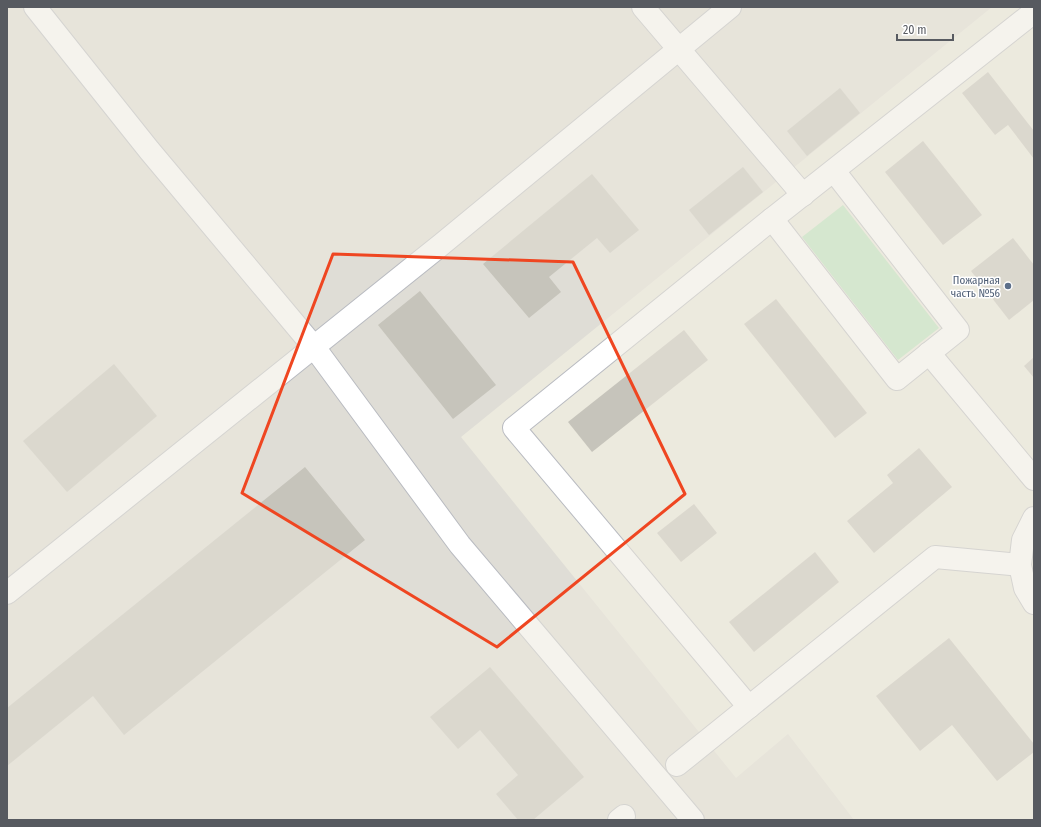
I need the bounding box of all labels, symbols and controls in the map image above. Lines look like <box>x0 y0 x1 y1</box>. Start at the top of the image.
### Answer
scale bar <box>897 16 953 42</box>
text: 20 m <box>903 23 927 37</box>
place label: Пожарная часть №56 <box>951 274 1001 300</box>
marker: Пожарная часть №56 <box>1003 281 1013 291</box>

